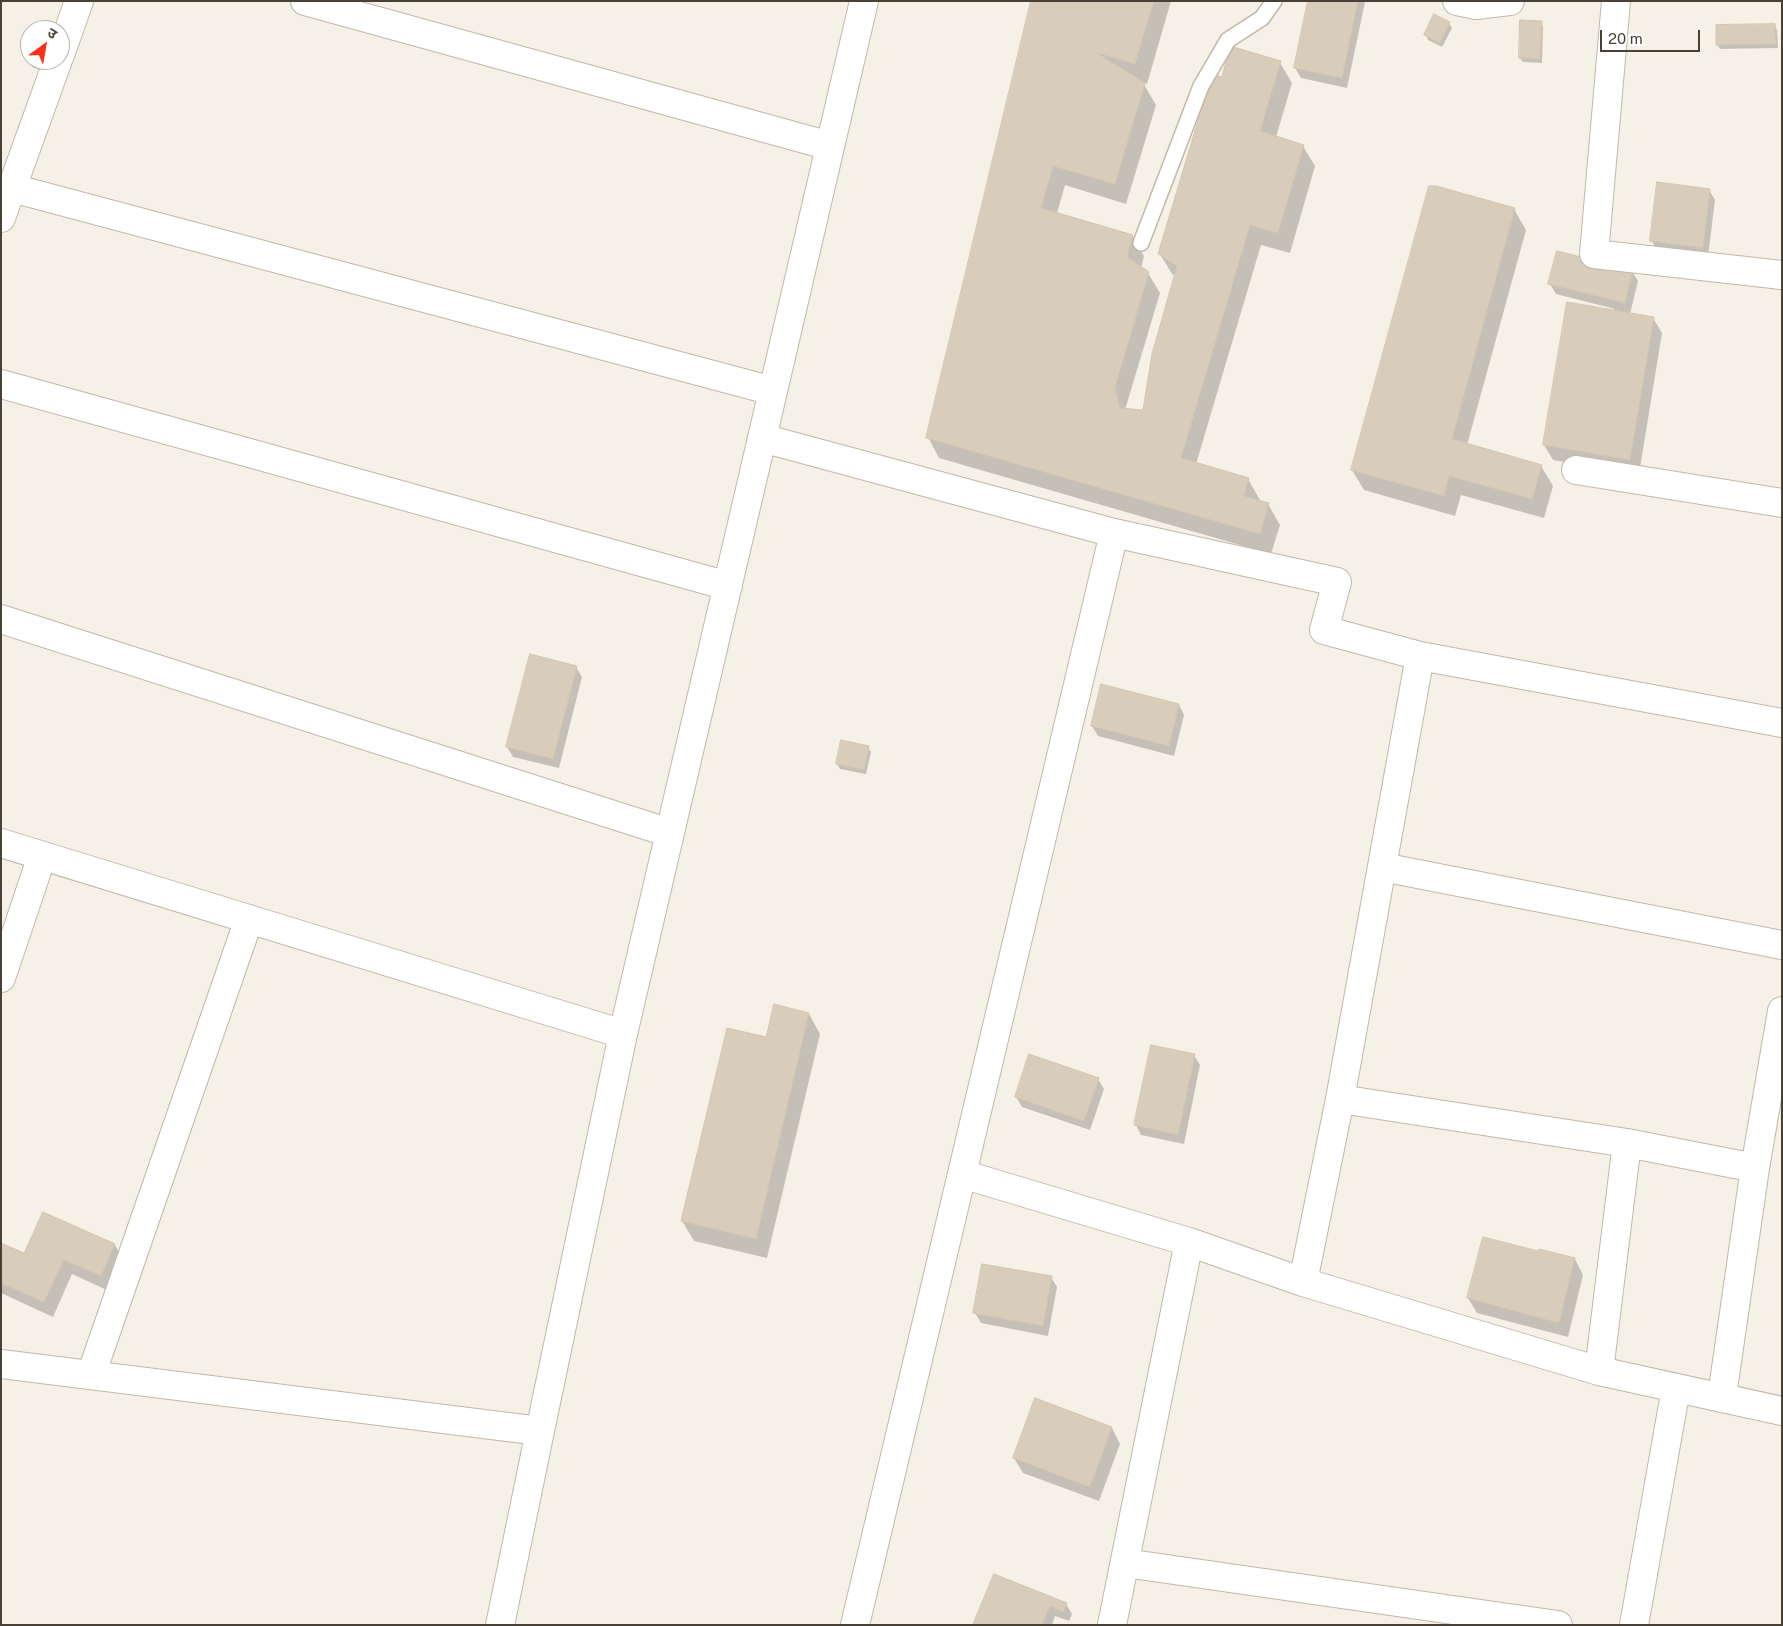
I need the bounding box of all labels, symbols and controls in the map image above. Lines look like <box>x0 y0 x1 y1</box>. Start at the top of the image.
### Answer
north arrow <box>20 20 70 70</box>
scale bar <box>1603 20 1703 52</box>
text: उ <box>45 24 60 42</box>
text: 20 m <box>1608 30 1643 47</box>

